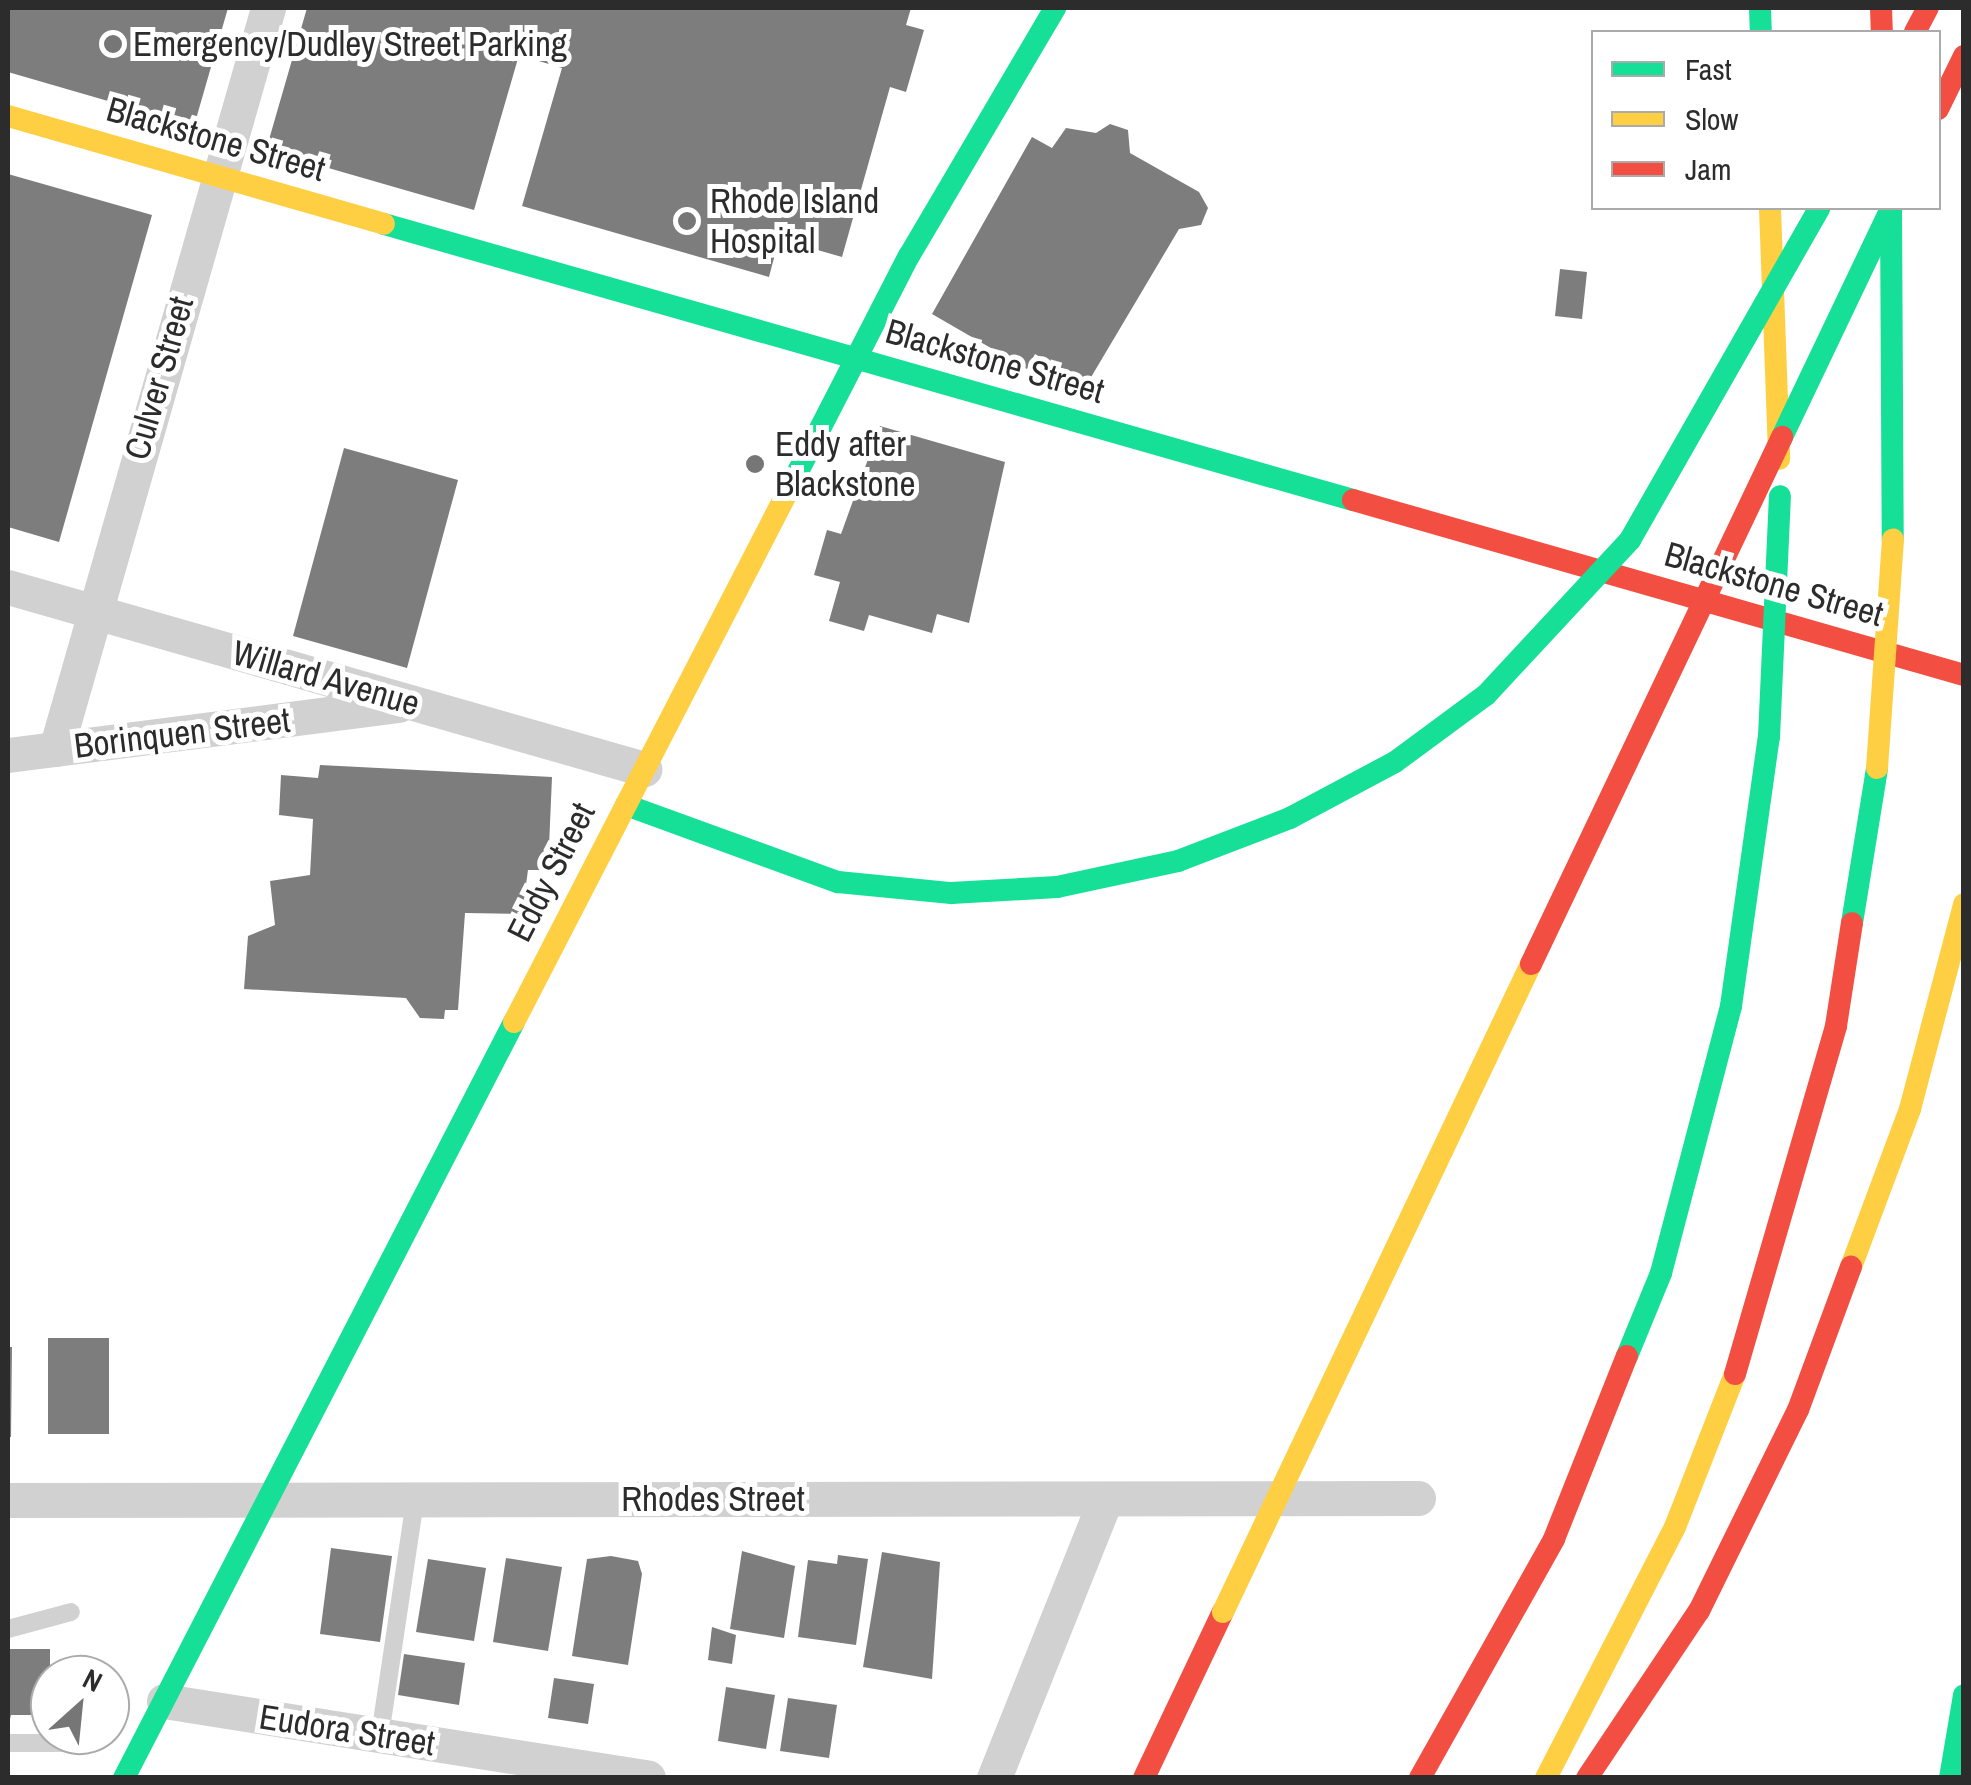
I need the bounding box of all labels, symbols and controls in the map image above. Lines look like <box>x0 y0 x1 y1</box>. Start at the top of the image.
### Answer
place label: Emergency/Dudley Street Parking <box>133 23 567 65</box>
legend <box>1591 30 1941 210</box>
marker: Emergency/Dudley Street Parking <box>102 33 124 55</box>
text: Fast <box>1685 49 1732 89</box>
street label: Blackstone Street <box>102 88 330 190</box>
text: Slow <box>1685 99 1738 139</box>
text: Jam <box>1685 149 1731 189</box>
place label: Rhode Island Hospital <box>710 180 879 262</box>
marker: Rhode Island Hospital <box>674 208 700 234</box>
street label: Culver Street <box>116 292 202 464</box>
street label: Blackstone Street <box>881 310 1109 412</box>
place label: Eddy after Blackstone <box>775 423 915 505</box>
marker: Eddy after Blackstone <box>744 453 766 475</box>
street label: Blackstone Street <box>1660 533 1888 635</box>
street label: Willard Avenue <box>227 631 425 725</box>
street label: Borinquen Street <box>72 699 292 767</box>
street label: Eddy Street <box>498 796 604 948</box>
street label: Rhodes Street <box>621 1478 805 1520</box>
north arrow <box>30 1655 130 1755</box>
text: N <box>77 1659 109 1701</box>
street label: Eudora Street <box>256 1695 438 1765</box>

